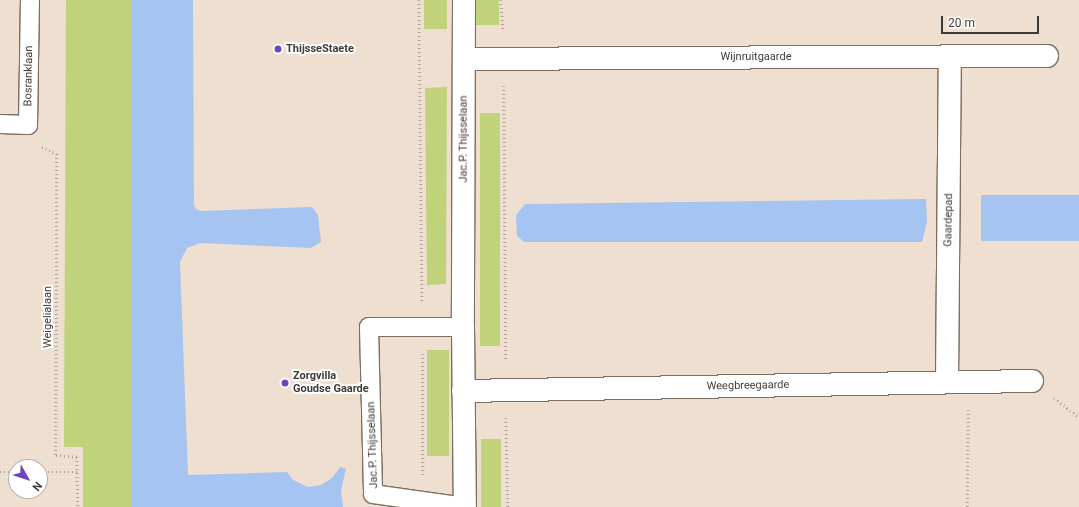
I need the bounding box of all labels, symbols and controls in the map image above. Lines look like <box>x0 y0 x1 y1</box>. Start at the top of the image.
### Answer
scale bar <box>943 8 1041 34</box>
text: 20 m <box>948 16 975 30</box>
place label: ThijsseStaete <box>286 42 354 56</box>
marker: ThijsseStaete <box>273 44 283 54</box>
street label: Bosranklaan <box>22 46 36 106</box>
street label: Wijnruitgaarde <box>720 50 792 64</box>
street label: Jac.P. Thijsselaan <box>457 95 471 183</box>
street label: Gaardepad <box>942 193 956 247</box>
street label: Weigelialaan <box>41 286 55 348</box>
place label: Zorgvilla Goudse Gaarde <box>293 370 369 396</box>
marker: Zorgvilla Goudse Gaarde <box>280 378 290 388</box>
street label: Weegbreegaarde <box>707 379 789 393</box>
street label: Jac.P. Thijsselaan <box>365 401 381 489</box>
north arrow <box>8 459 48 499</box>
text: N <box>29 479 44 493</box>

